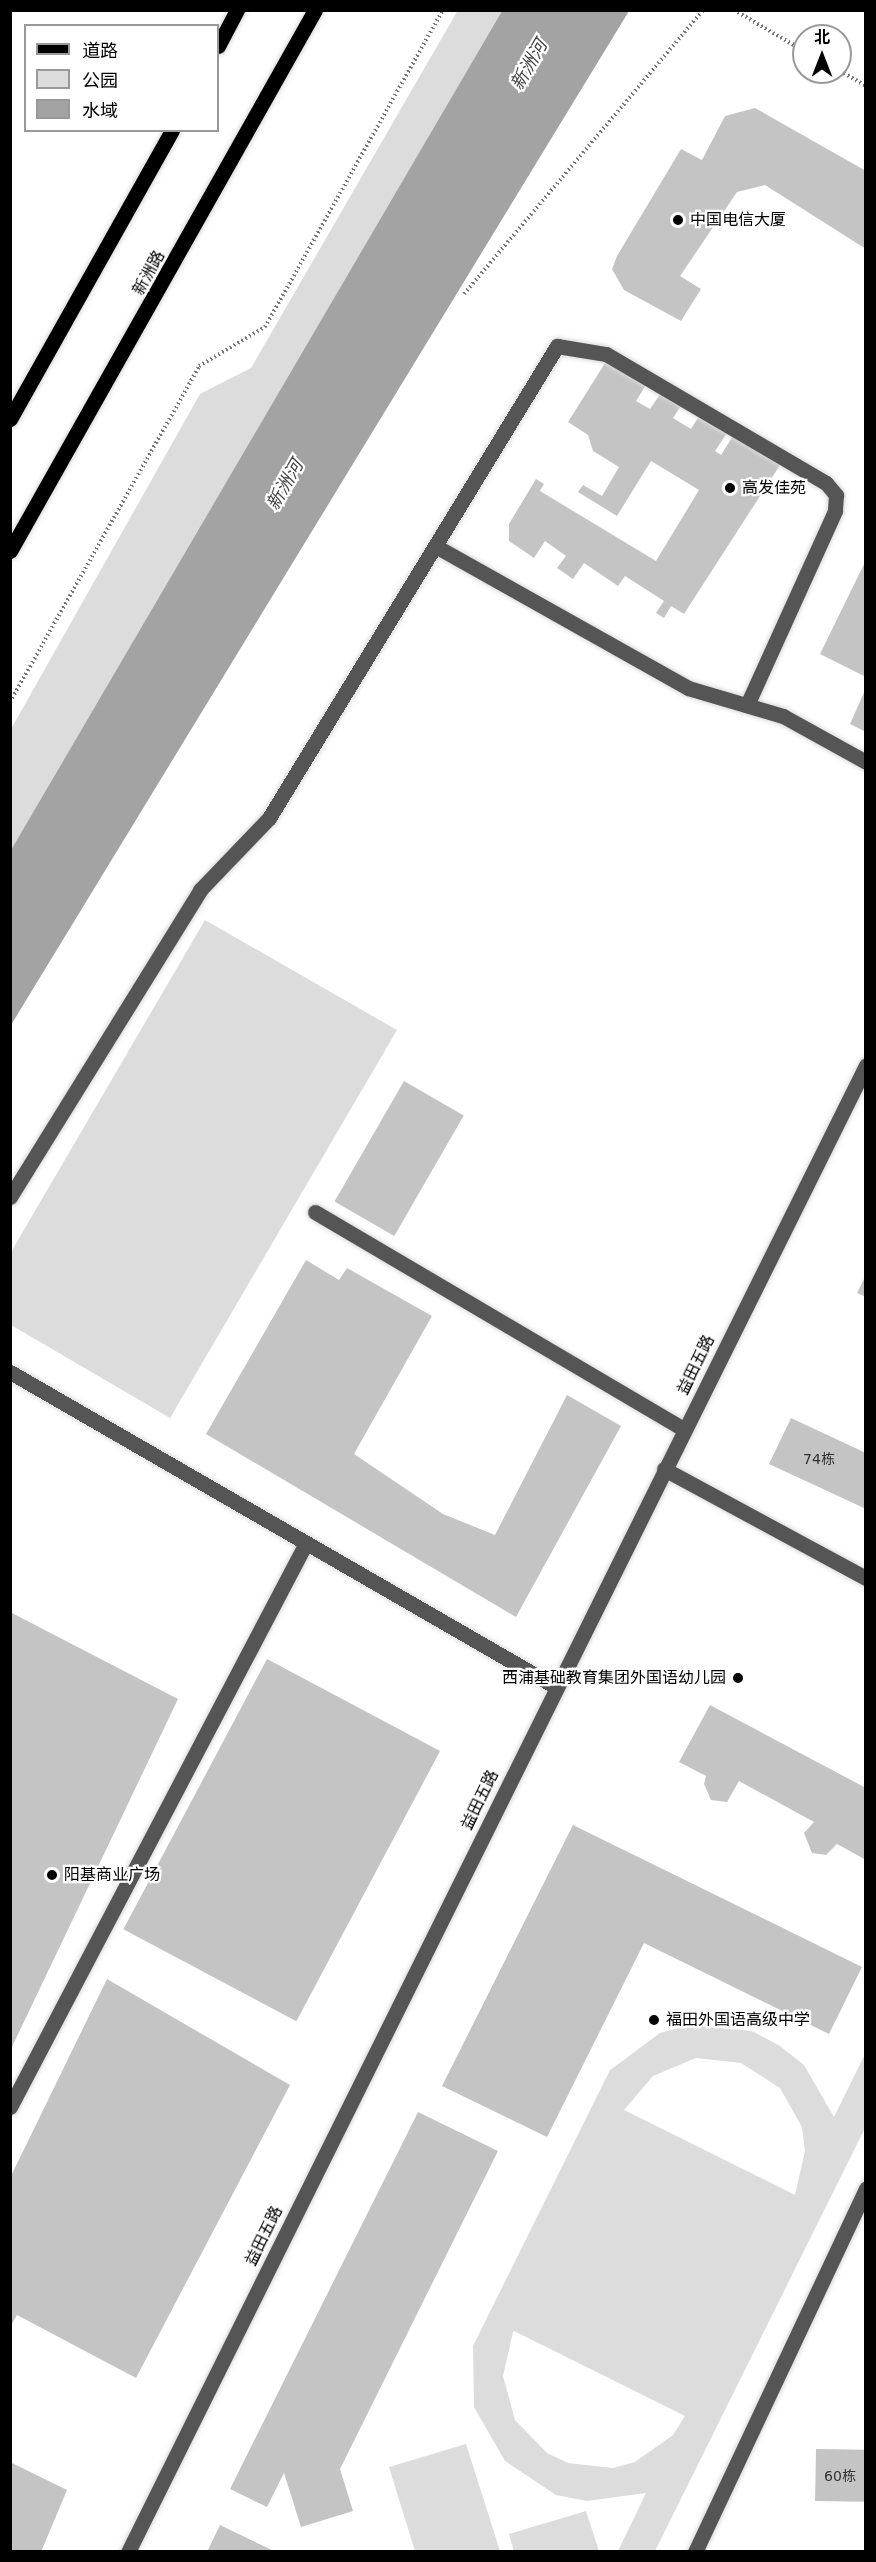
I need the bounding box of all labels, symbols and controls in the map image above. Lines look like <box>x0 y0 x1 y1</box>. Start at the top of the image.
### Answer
legend <box>24 24 219 132</box>
north arrow <box>792 24 852 84</box>
text: 北 <box>814 28 830 47</box>
water label: 新洲河 <box>506 36 552 94</box>
text: 道路 <box>82 40 118 61</box>
text: 公园 <box>82 70 118 91</box>
text: 水域 <box>82 100 118 121</box>
place label: 中国电信大厦 <box>690 210 786 230</box>
marker: 中国电信大厦 <box>671 213 685 227</box>
street label: 新洲路 <box>129 247 169 299</box>
water label: 新洲河 <box>262 456 308 514</box>
place label: 高发佳苑 <box>742 478 806 498</box>
marker: 高发佳苑 <box>723 481 737 495</box>
street label: 益田五路 <box>673 1332 719 1398</box>
house number: 74栋 <box>803 1451 835 1467</box>
place label: 西浦基础教育集团外国语幼儿园 <box>502 1668 726 1688</box>
marker: 西浦基础教育集团外国语幼儿园 <box>731 1671 745 1685</box>
street label: 益田五路 <box>457 1767 503 1833</box>
place label: 阳基商业广场 <box>64 1865 160 1885</box>
marker: 阳基商业广场 <box>45 1868 59 1882</box>
place label: 福田外国语高级中学 <box>666 2010 810 2030</box>
marker: 福田外国语高级中学 <box>647 2013 661 2027</box>
street label: 益田五路 <box>241 2203 287 2269</box>
house number: 60栋 <box>824 2468 856 2484</box>

